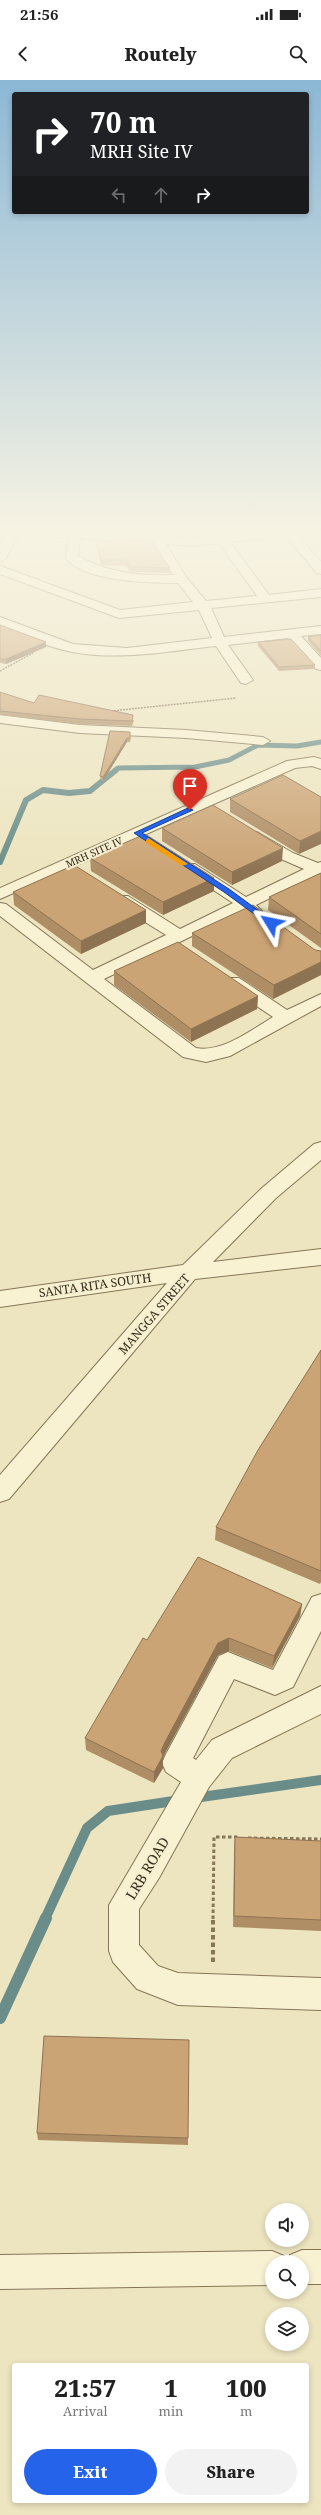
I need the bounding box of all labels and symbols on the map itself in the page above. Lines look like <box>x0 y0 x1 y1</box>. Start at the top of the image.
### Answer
pin <box>173 769 207 810</box>
street label: MRH SITE IV <box>63 833 125 871</box>
position arrow <box>250 902 292 944</box>
street label: SANTA RITA SOUTH <box>38 1269 153 1301</box>
street label: MANGGA STREET <box>114 1270 194 1358</box>
street label: LRB ROAD <box>121 1833 173 1903</box>

